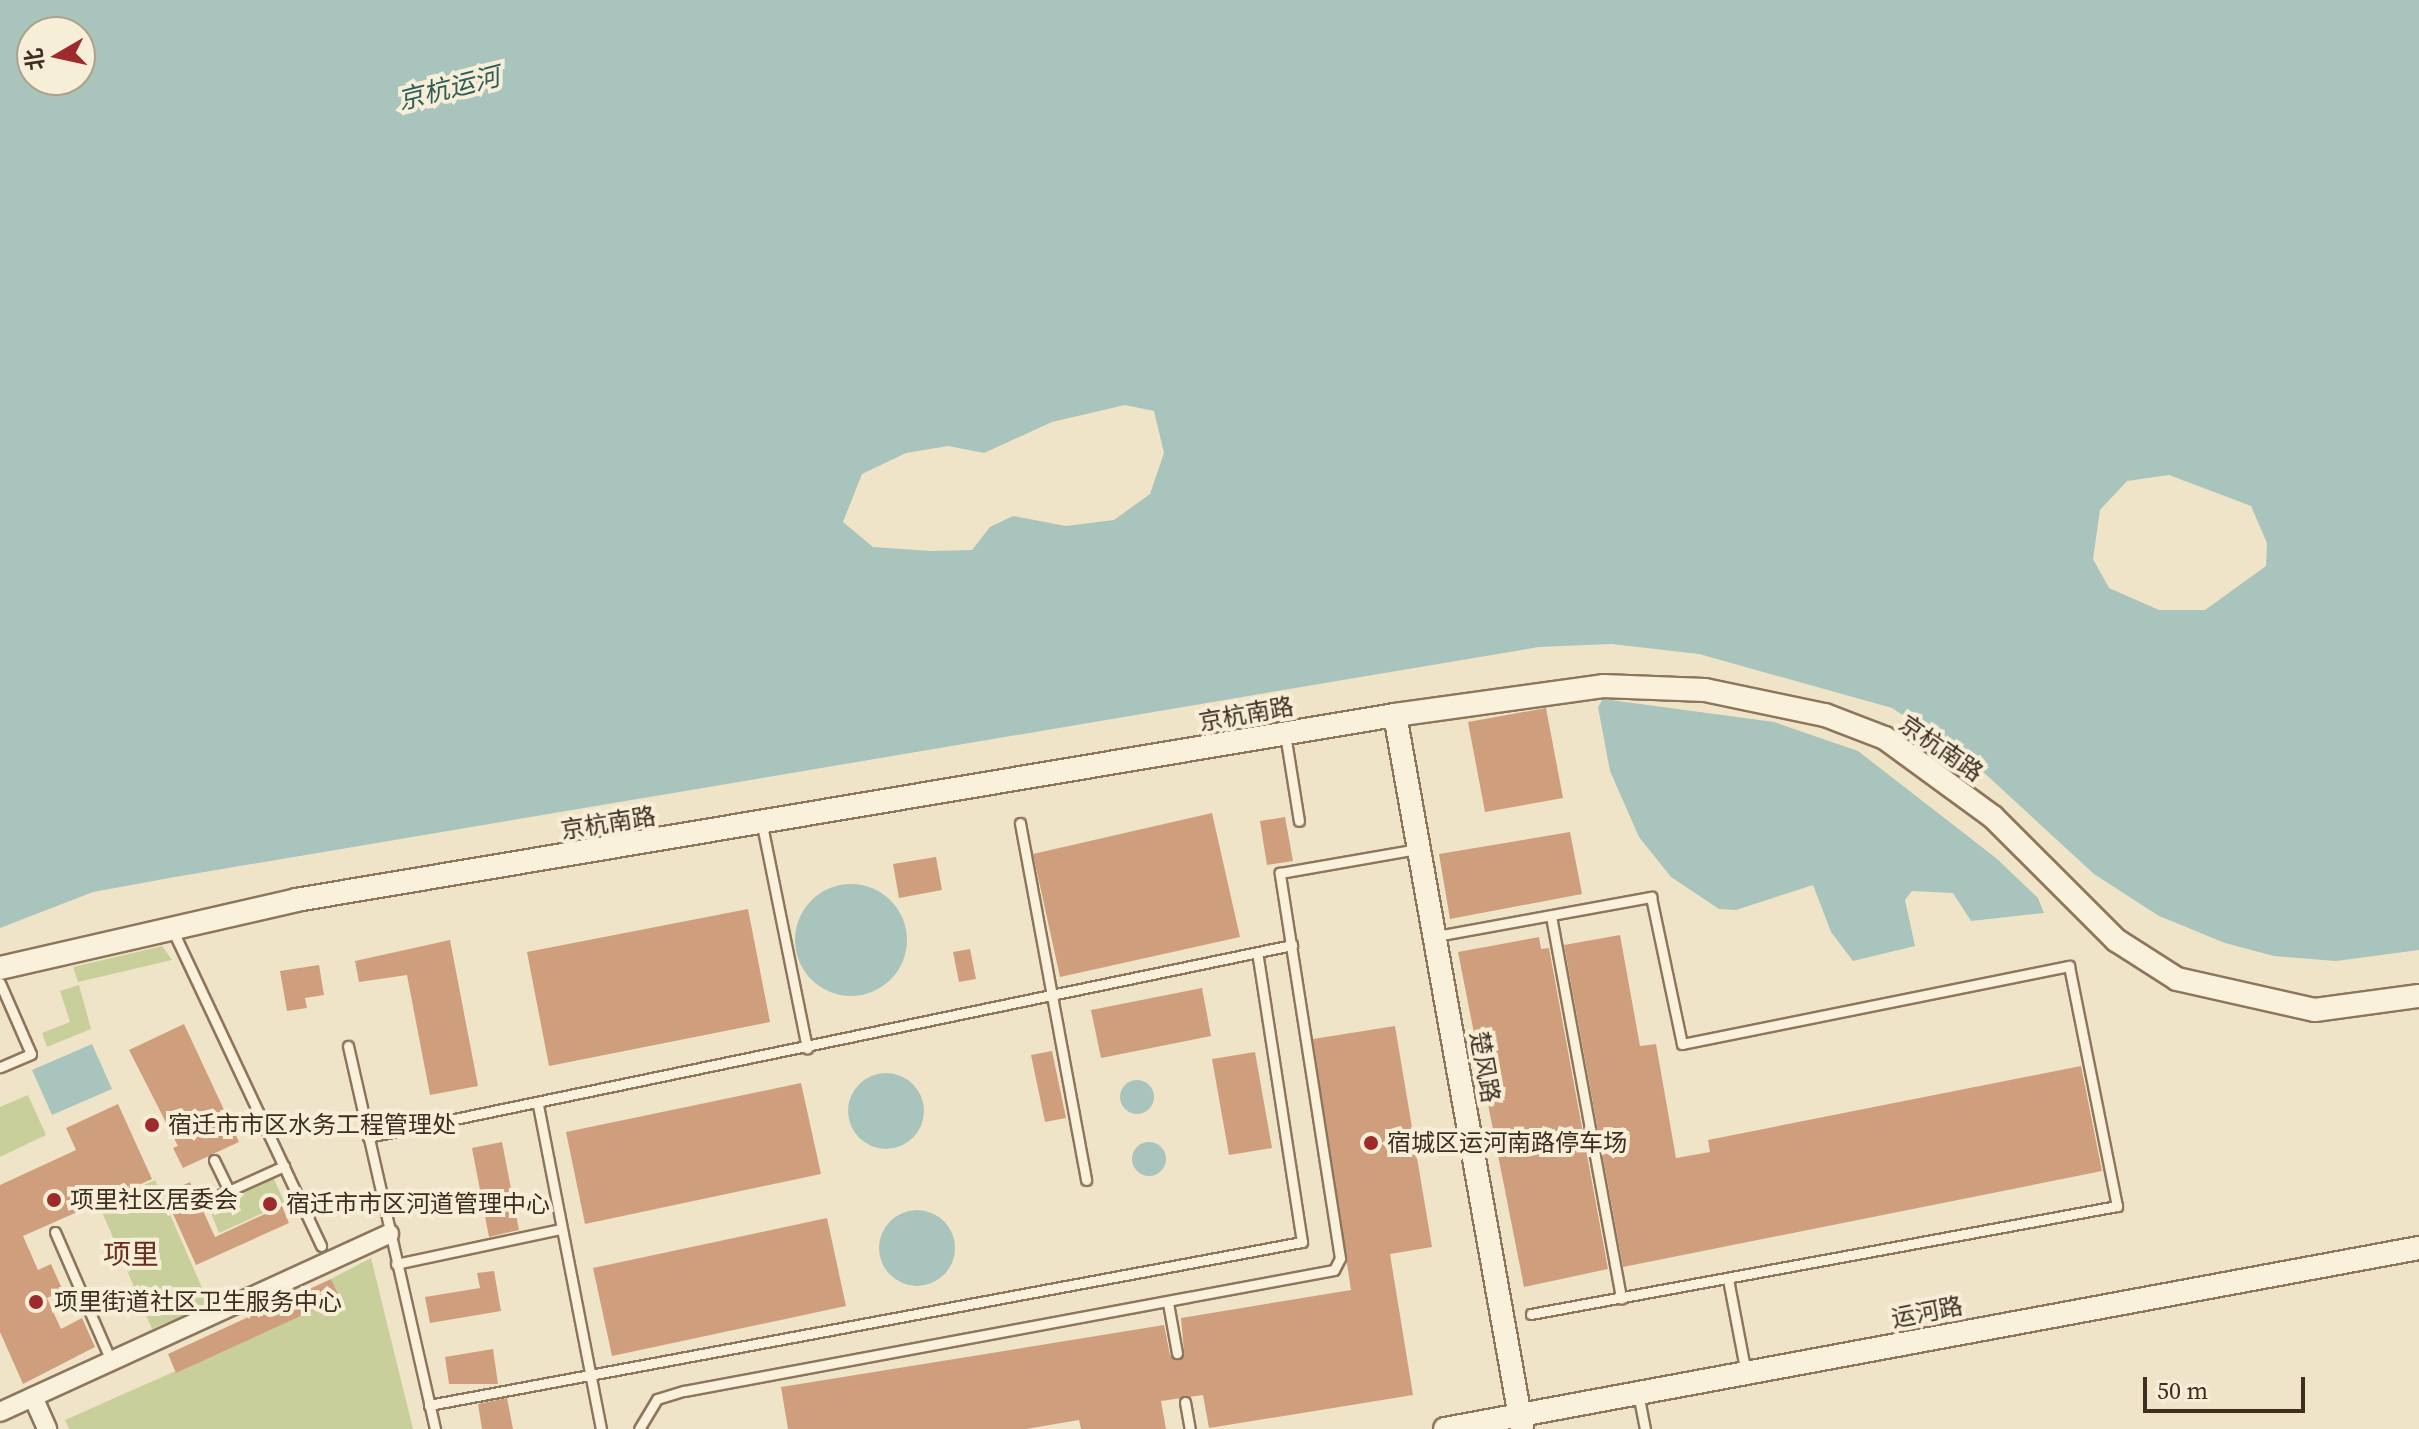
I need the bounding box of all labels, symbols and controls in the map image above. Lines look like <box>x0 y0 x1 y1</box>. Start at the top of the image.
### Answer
north arrow <box>16 16 96 96</box>
text: 北 <box>18 46 51 73</box>
water label: 京杭运河 <box>395 61 503 117</box>
street label: 京杭南路 <box>1196 691 1296 737</box>
street label: 京杭南路 <box>1893 709 1989 787</box>
street label: 京杭南路 <box>558 801 658 845</box>
street label: 楚风路 <box>1465 1029 1505 1105</box>
place label: 宿迁市市区水务工程管理处 <box>168 1111 456 1139</box>
marker: 宿迁市市区水务工程管理处 <box>143 1116 161 1134</box>
place label: 宿城区运河南路停车场 <box>1387 1129 1627 1157</box>
marker: 宿城区运河南路停车场 <box>1362 1134 1380 1152</box>
place label: 项里社区居委会 <box>70 1186 238 1214</box>
place label: 宿迁市市区河道管理中心 <box>286 1190 550 1218</box>
marker: 项里社区居委会 <box>45 1191 63 1209</box>
marker: 宿迁市市区河道管理中心 <box>261 1195 279 1213</box>
district label: 项里 <box>103 1237 159 1271</box>
place label: 项里街道社区卫生服务中心 <box>54 1288 342 1316</box>
marker: 项里街道社区卫生服务中心 <box>25 1291 47 1313</box>
street label: 运河路 <box>1889 1291 1965 1333</box>
scale bar <box>2147 1361 2309 1411</box>
text: 50 m <box>2157 1374 2208 1407</box>

